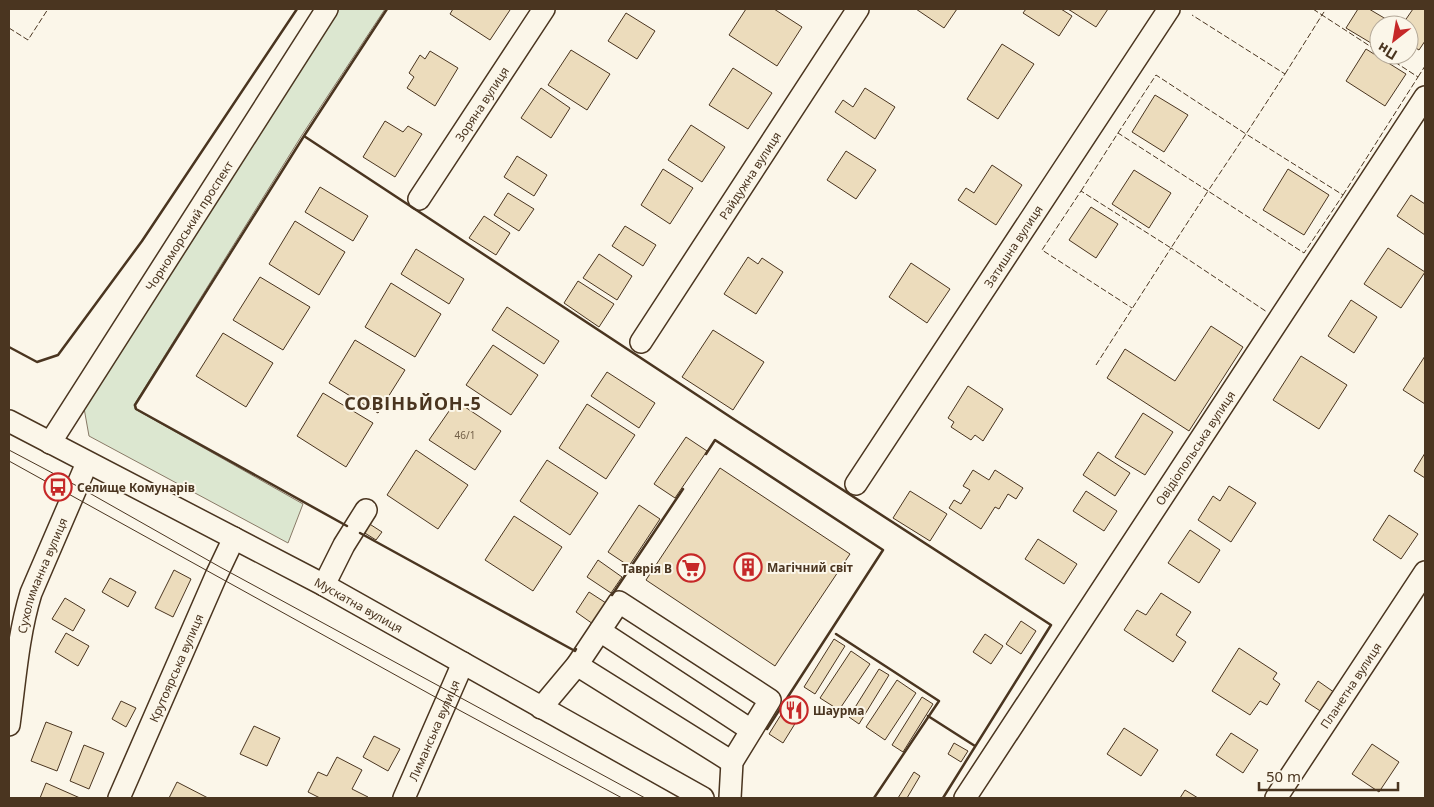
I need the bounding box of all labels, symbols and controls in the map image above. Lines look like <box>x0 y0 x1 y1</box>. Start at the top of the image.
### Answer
north arrow <box>1369 15 1419 65</box>
text: Пн <box>1374 38 1400 65</box>
street label: Зоряна вулиця <box>451 63 512 145</box>
street label: Райдужна вулиця <box>715 128 785 223</box>
street label: Чорноморський проспект <box>141 157 237 294</box>
street label: Затишна вулиця <box>979 201 1046 291</box>
street label: Овідіопольська вулиця <box>1151 387 1239 508</box>
district label: СОВІНЬЙОН-5 <box>344 391 482 415</box>
house number: 46/1 <box>455 428 475 442</box>
bus stop icon: Селище Комунарів <box>43 472 73 502</box>
place label: Селище Комунарів <box>77 479 195 496</box>
street label: Сухолиманна вулиця <box>13 515 71 635</box>
building icon: Магічний світ <box>733 552 763 582</box>
supermarket icon: Таврія В <box>676 553 706 583</box>
place label: Магічний світ <box>767 559 853 576</box>
place label: Таврія В <box>622 560 672 577</box>
street label: Мускатна вулиця <box>312 573 406 636</box>
street label: Крутоярська вулиця <box>145 611 207 725</box>
street label: Планетна вулиця <box>1316 639 1385 732</box>
street label: Лиманська вулиця <box>404 677 463 783</box>
restaurant icon: Шаурма <box>779 695 809 725</box>
place label: Шаурма <box>813 702 865 719</box>
scale bar <box>1259 760 1398 792</box>
text: 50 m <box>1266 766 1301 786</box>

